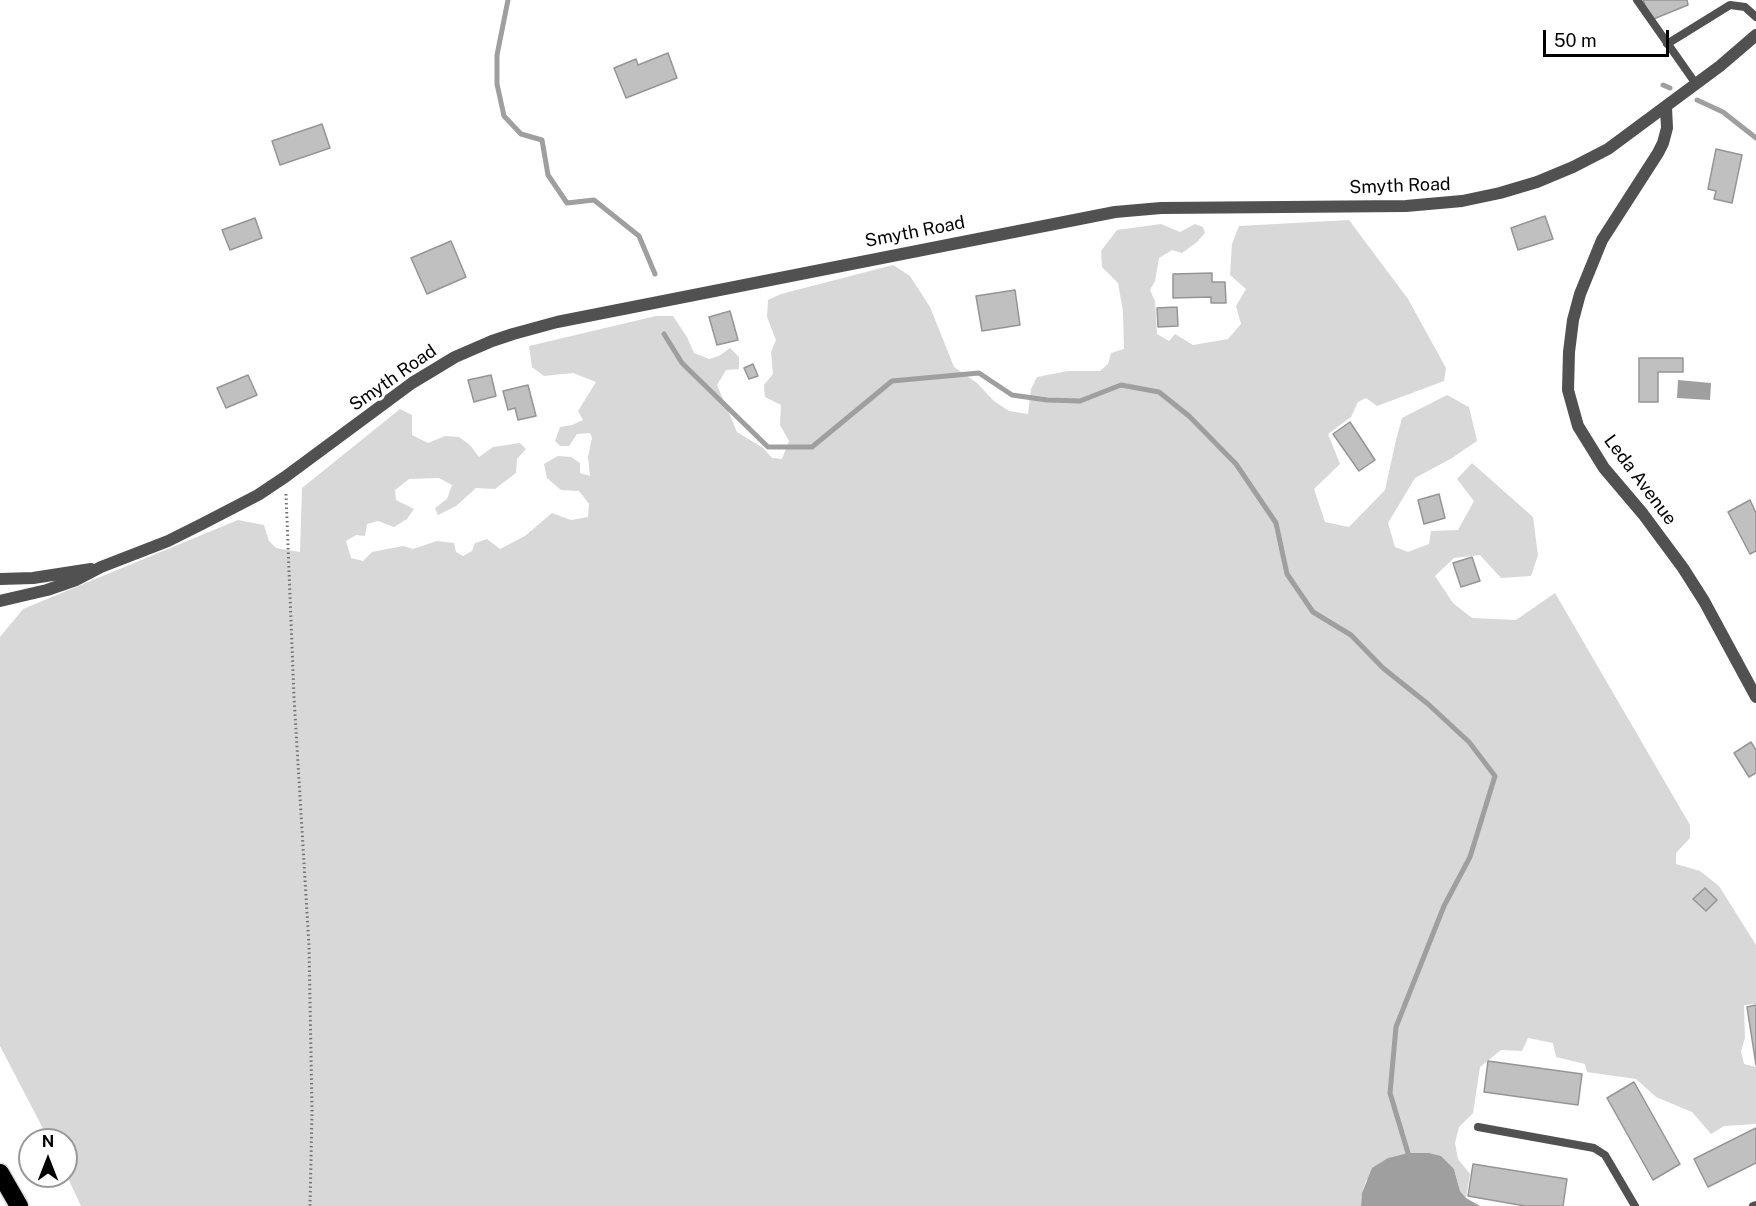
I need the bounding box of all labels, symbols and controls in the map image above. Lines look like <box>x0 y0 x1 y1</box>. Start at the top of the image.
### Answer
scale bar <box>1546 18 1672 56</box>
text: 50 m <box>1554 30 1597 51</box>
street label: Smyth Road <box>1349 173 1451 199</box>
street label: Smyth Road <box>863 212 967 252</box>
street label: Smyth Road <box>345 340 441 416</box>
street label: Leda Avenue <box>1599 431 1681 529</box>
north arrow <box>18 1128 78 1188</box>
text: N <box>42 1132 54 1151</box>

